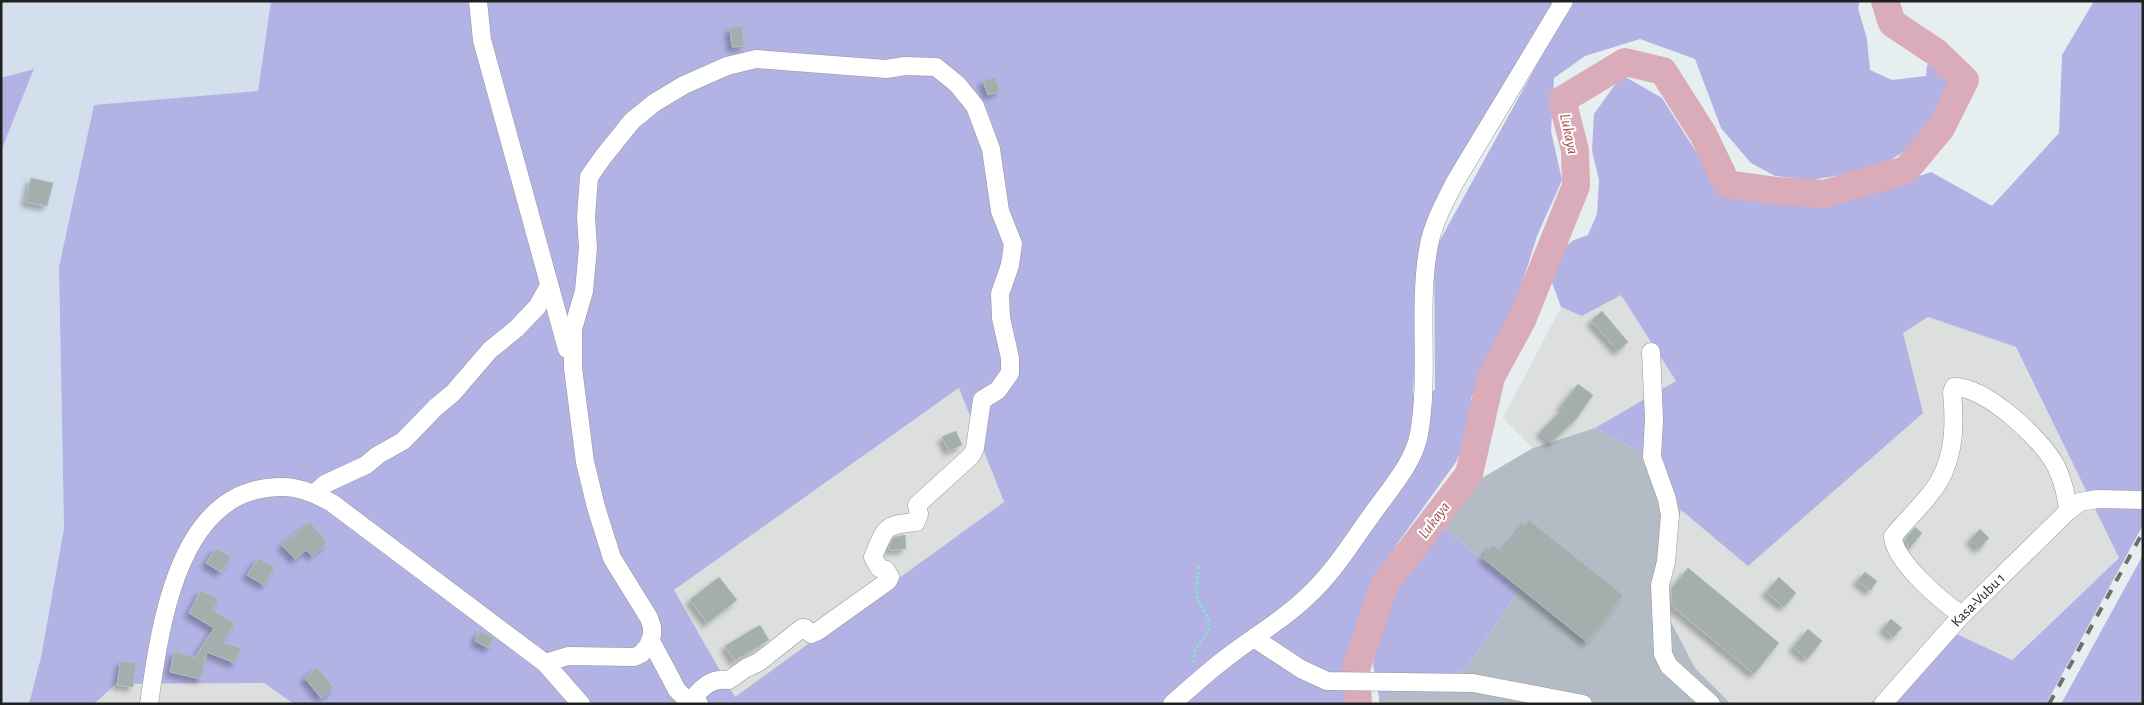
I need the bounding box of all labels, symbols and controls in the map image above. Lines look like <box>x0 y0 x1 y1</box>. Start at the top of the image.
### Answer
water label: Lukaya <box>1557 112 1581 156</box>
water label: Lukaya <box>1415 499 1453 541</box>
street label: Kasa-Vubu 1 <box>1948 570 2008 629</box>

